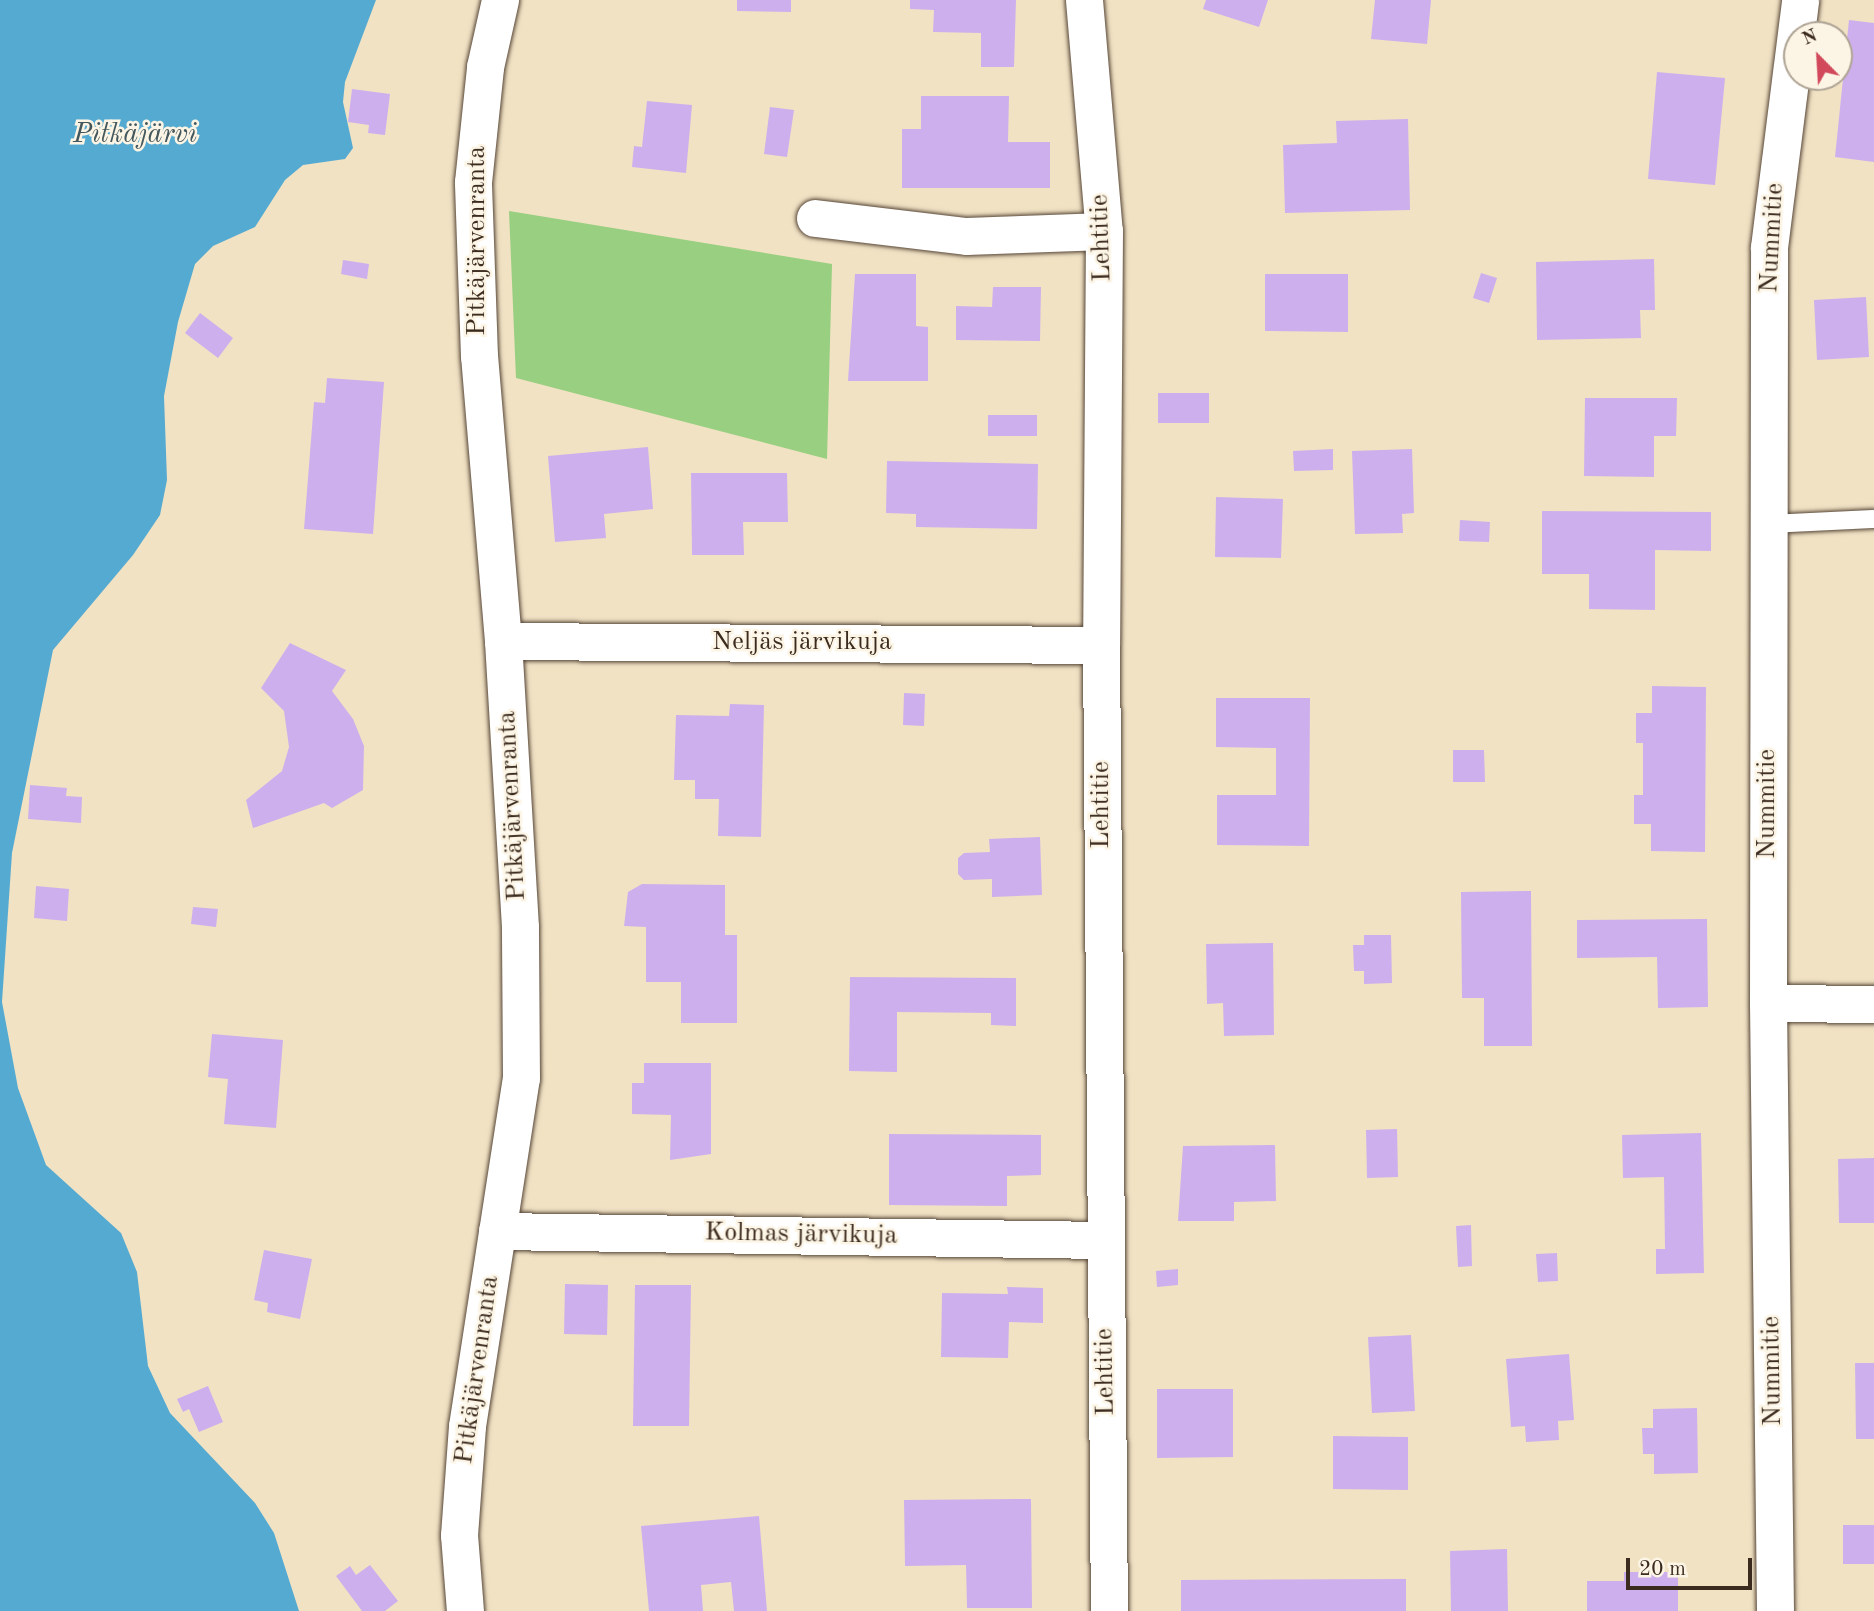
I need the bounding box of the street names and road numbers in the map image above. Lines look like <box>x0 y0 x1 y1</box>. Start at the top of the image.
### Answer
street label: Pitkäjärvenranta <box>462 146 494 336</box>
street label: Nummitie <box>1755 182 1791 294</box>
street label: Lehtitie <box>1085 194 1119 282</box>
street label: Neljäs järvikuja <box>712 627 892 659</box>
street label: Pitkäjärvenranta <box>492 710 534 902</box>
street label: Nummitie <box>1752 749 1784 859</box>
street label: Lehtitie <box>1086 761 1118 849</box>
street label: Kolmas järvikuja <box>704 1218 898 1252</box>
street label: Pitkäjärvenranta <box>449 1274 507 1466</box>
street label: Nummitie <box>1756 1316 1790 1426</box>
street label: Lehtitie <box>1090 1328 1122 1416</box>

